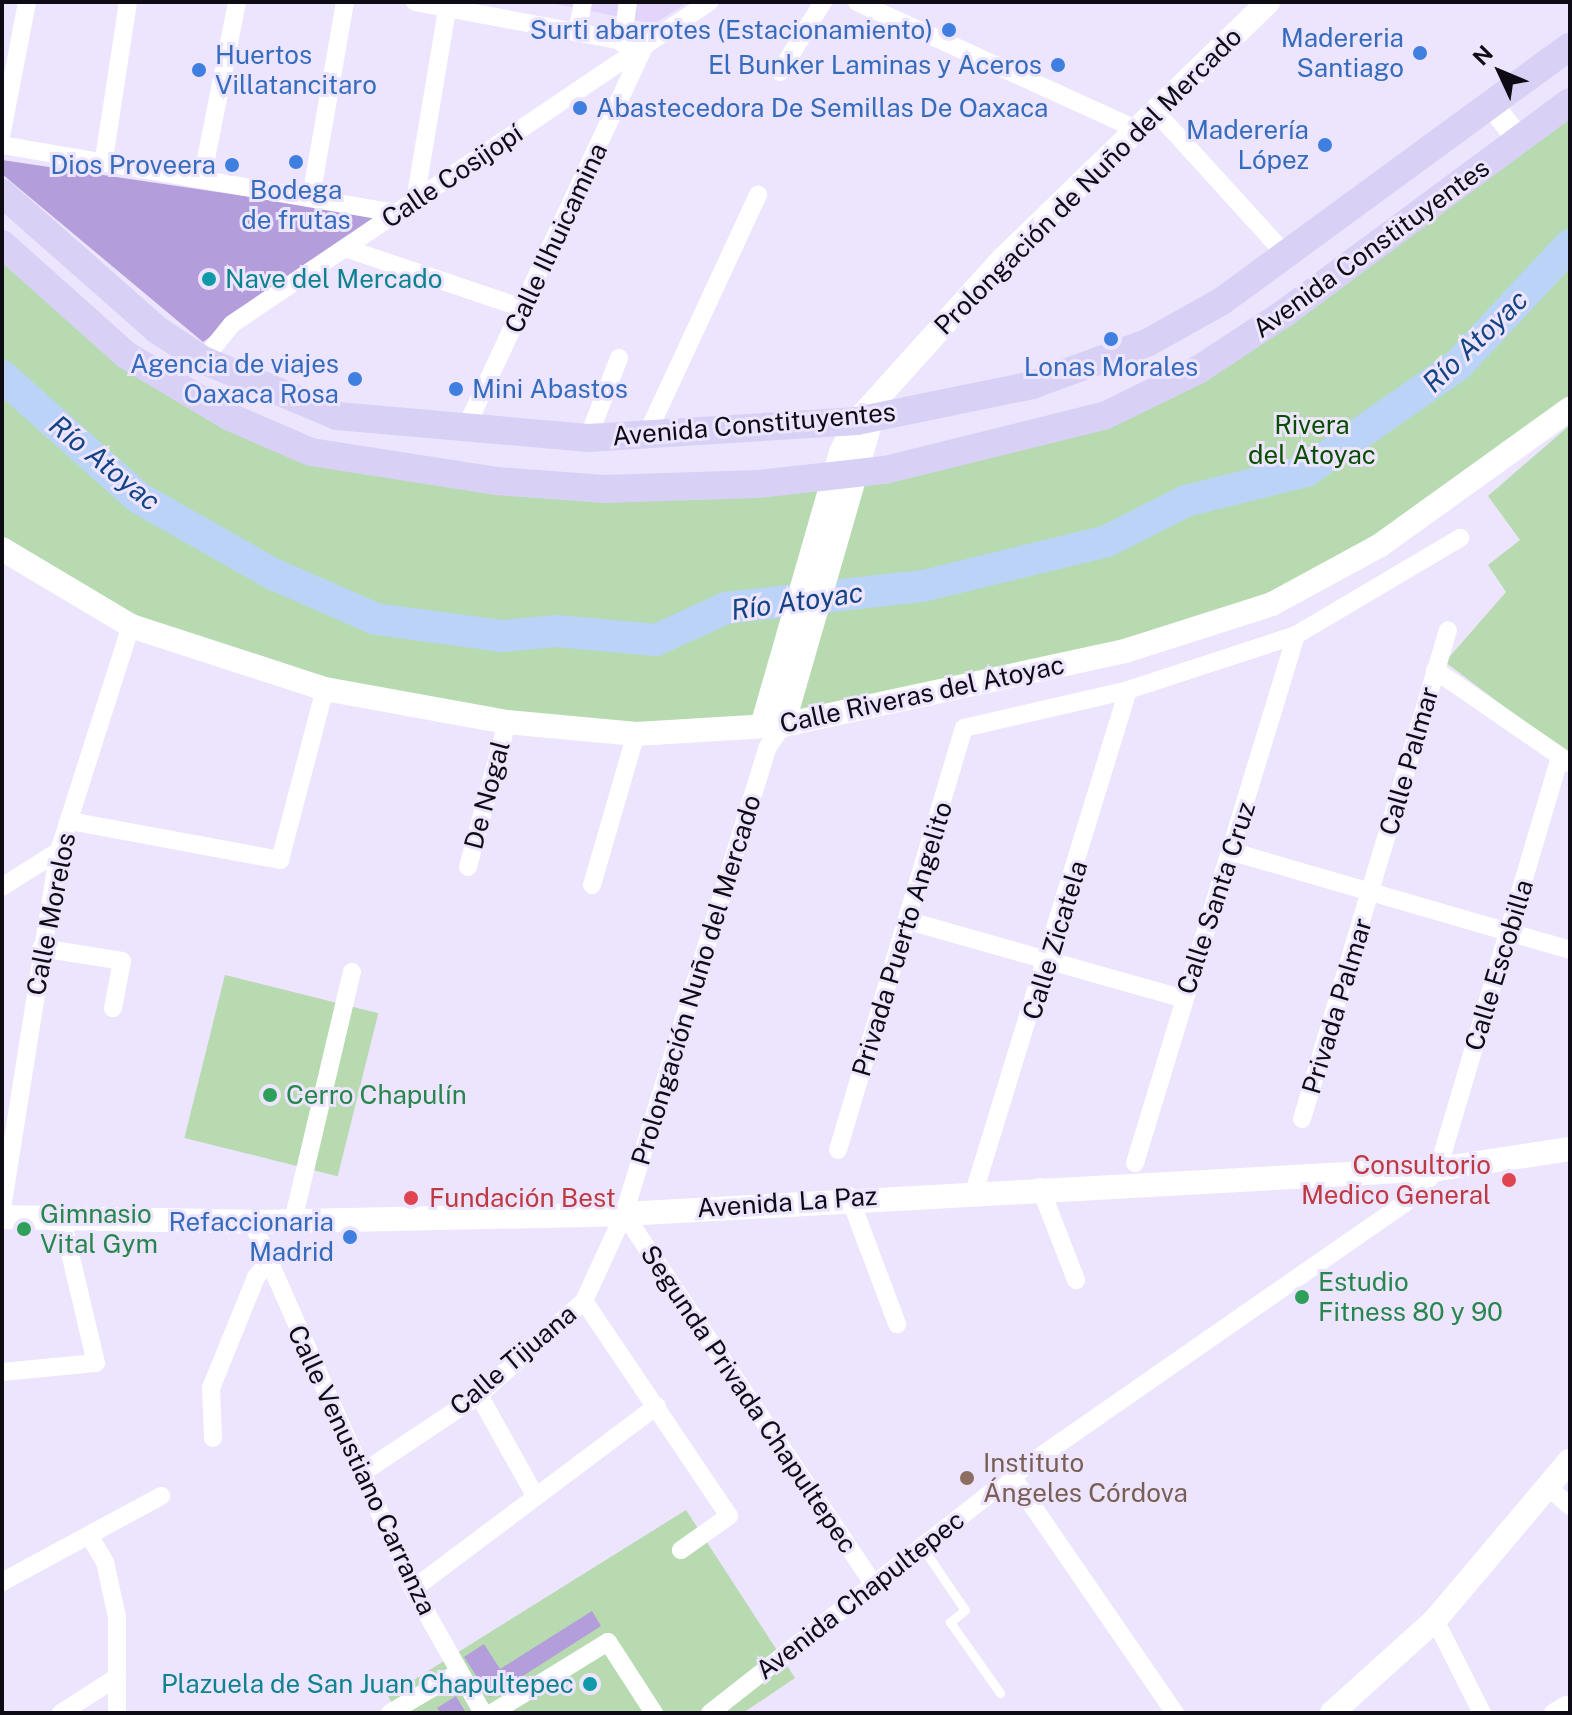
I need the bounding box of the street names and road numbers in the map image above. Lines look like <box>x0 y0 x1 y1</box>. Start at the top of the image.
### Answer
street label: Prolongación de Nuño del Mercado <box>928 21 1248 341</box>
street label: Calle Cosijopí <box>376 117 528 235</box>
street label: Calle Ilhuicamina <box>498 138 614 338</box>
street label: Avenida Constituyentes <box>1247 152 1495 344</box>
street label: Avenida Constituyentes <box>611 396 897 452</box>
street label: Calle Riveras del Atoyac <box>777 649 1067 739</box>
street label: Calle Palmar <box>1373 683 1445 839</box>
street label: De Nogal <box>458 737 516 853</box>
street label: Prolongación Nuño del Mercado <box>625 791 767 1169</box>
street label: Privada Puerto Angelito <box>845 798 959 1080</box>
street label: Calle Santa Cruz <box>1170 798 1262 998</box>
street label: Calle Morelos <box>20 830 82 998</box>
street label: Calle Zicatela <box>1016 857 1094 1023</box>
street label: Calle Escobilla <box>1458 876 1540 1054</box>
street label: Privada Palmar <box>1295 914 1379 1098</box>
street label: Avenida La Paz <box>696 1180 878 1224</box>
street label: Segunda Privada Chapultepec <box>634 1239 864 1559</box>
street label: Calle Tijuana <box>443 1298 583 1422</box>
street label: Calle Venustiano Carranza <box>281 1320 443 1620</box>
street label: Avenida Chapultepec <box>750 1504 970 1686</box>

